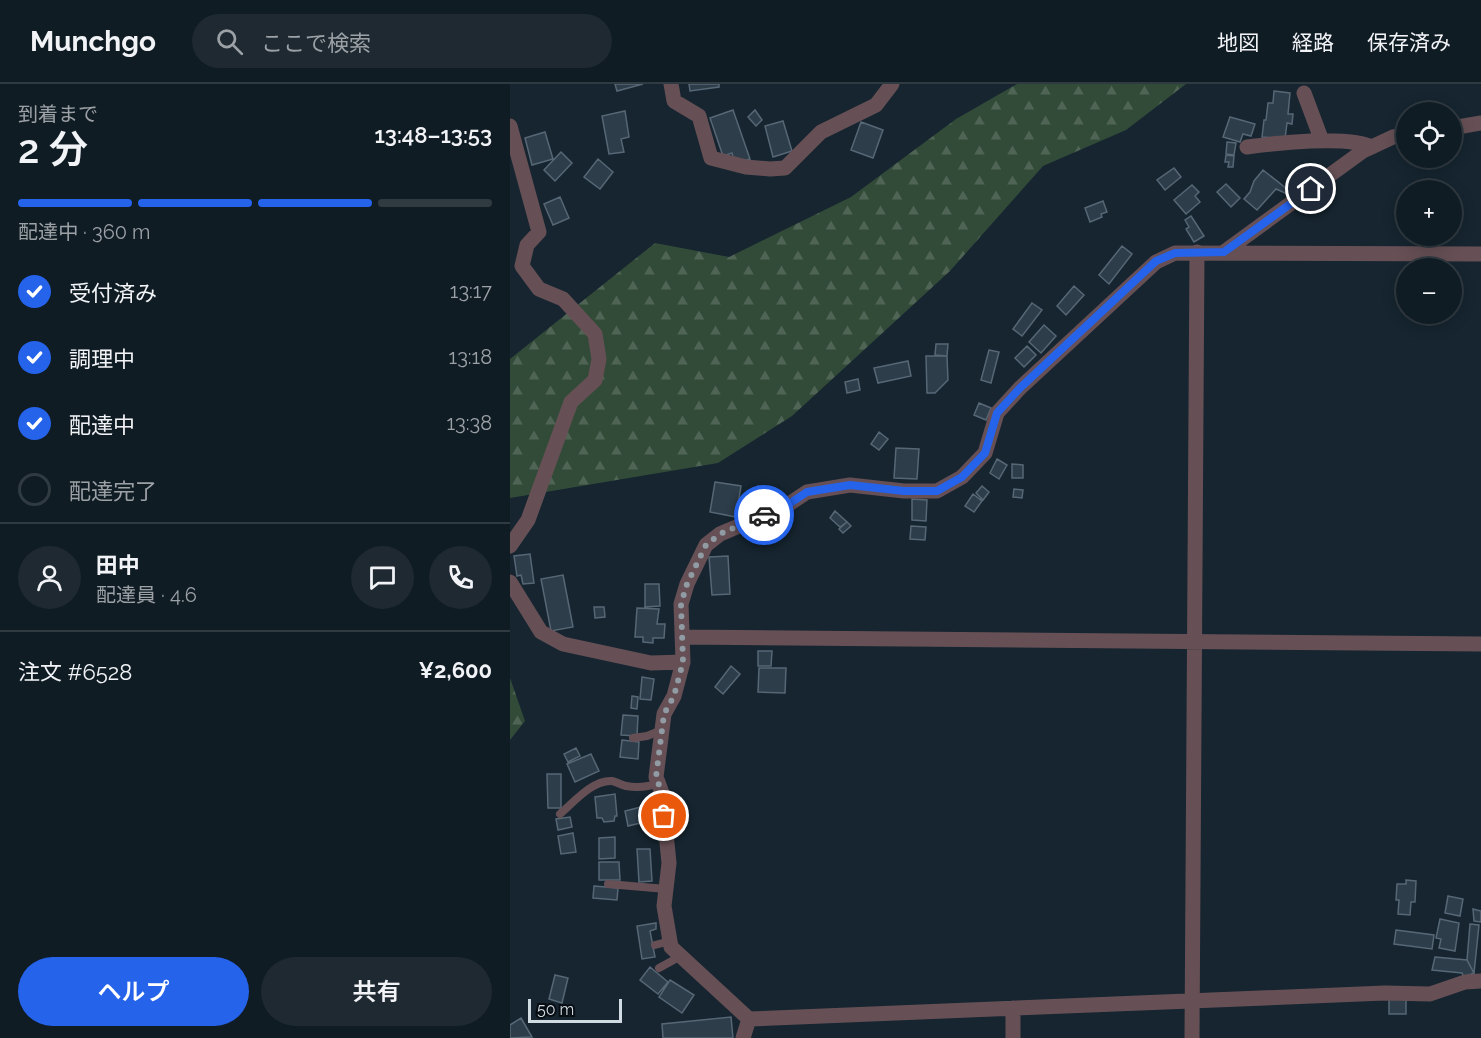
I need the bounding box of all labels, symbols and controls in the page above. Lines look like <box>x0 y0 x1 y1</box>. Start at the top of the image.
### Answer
search box <box>192 14 612 68</box>
text: Munchgo <box>30 25 156 58</box>
icon: search <box>213 25 246 58</box>
text: ここで検索 <box>261 30 371 56</box>
text: 地図 <box>1217 30 1259 55</box>
text: 経路 <box>1292 30 1334 55</box>
text: 保存済み <box>1367 30 1451 55</box>
text: 到着まで <box>18 102 98 126</box>
map controls <box>1396 102 1462 324</box>
button: locate <box>1396 102 1462 168</box>
text: 13:48–13:53 <box>374 122 492 148</box>
text: 2 分 <box>18 126 88 172</box>
pin <box>1285 163 1336 214</box>
icon: home <box>1294 172 1327 205</box>
button: + <box>1396 180 1462 246</box>
text: 配達中 · 360 m <box>18 220 150 244</box>
button: − <box>1396 258 1462 324</box>
icon: check <box>18 275 51 308</box>
text: 13:17 <box>450 279 492 303</box>
text: 受付済み <box>69 280 157 306</box>
icon: check <box>18 341 51 374</box>
text: 13:18 <box>449 345 492 369</box>
text: 調理中 <box>69 346 135 372</box>
icon: check <box>18 407 51 440</box>
text: 13:38 <box>446 411 492 435</box>
text: 配達中 <box>69 412 135 438</box>
text: 配達完了 <box>69 478 157 504</box>
courier <box>734 485 794 545</box>
icon: car <box>748 499 781 532</box>
button: person <box>18 546 81 609</box>
button: chat <box>351 546 414 609</box>
button: phone <box>429 546 492 609</box>
text: 田中 <box>96 552 140 578</box>
text: 配達員 · 4.6 <box>96 583 197 607</box>
text: ¥2,600 <box>418 657 492 683</box>
text: 注文 #6528 <box>18 659 132 685</box>
pin <box>638 790 689 841</box>
icon: bag <box>647 799 680 832</box>
button: ヘルプ <box>18 957 249 1026</box>
button: 共有 <box>261 957 492 1026</box>
scale bar <box>528 996 622 1024</box>
text: 50 m <box>537 1000 574 1019</box>

